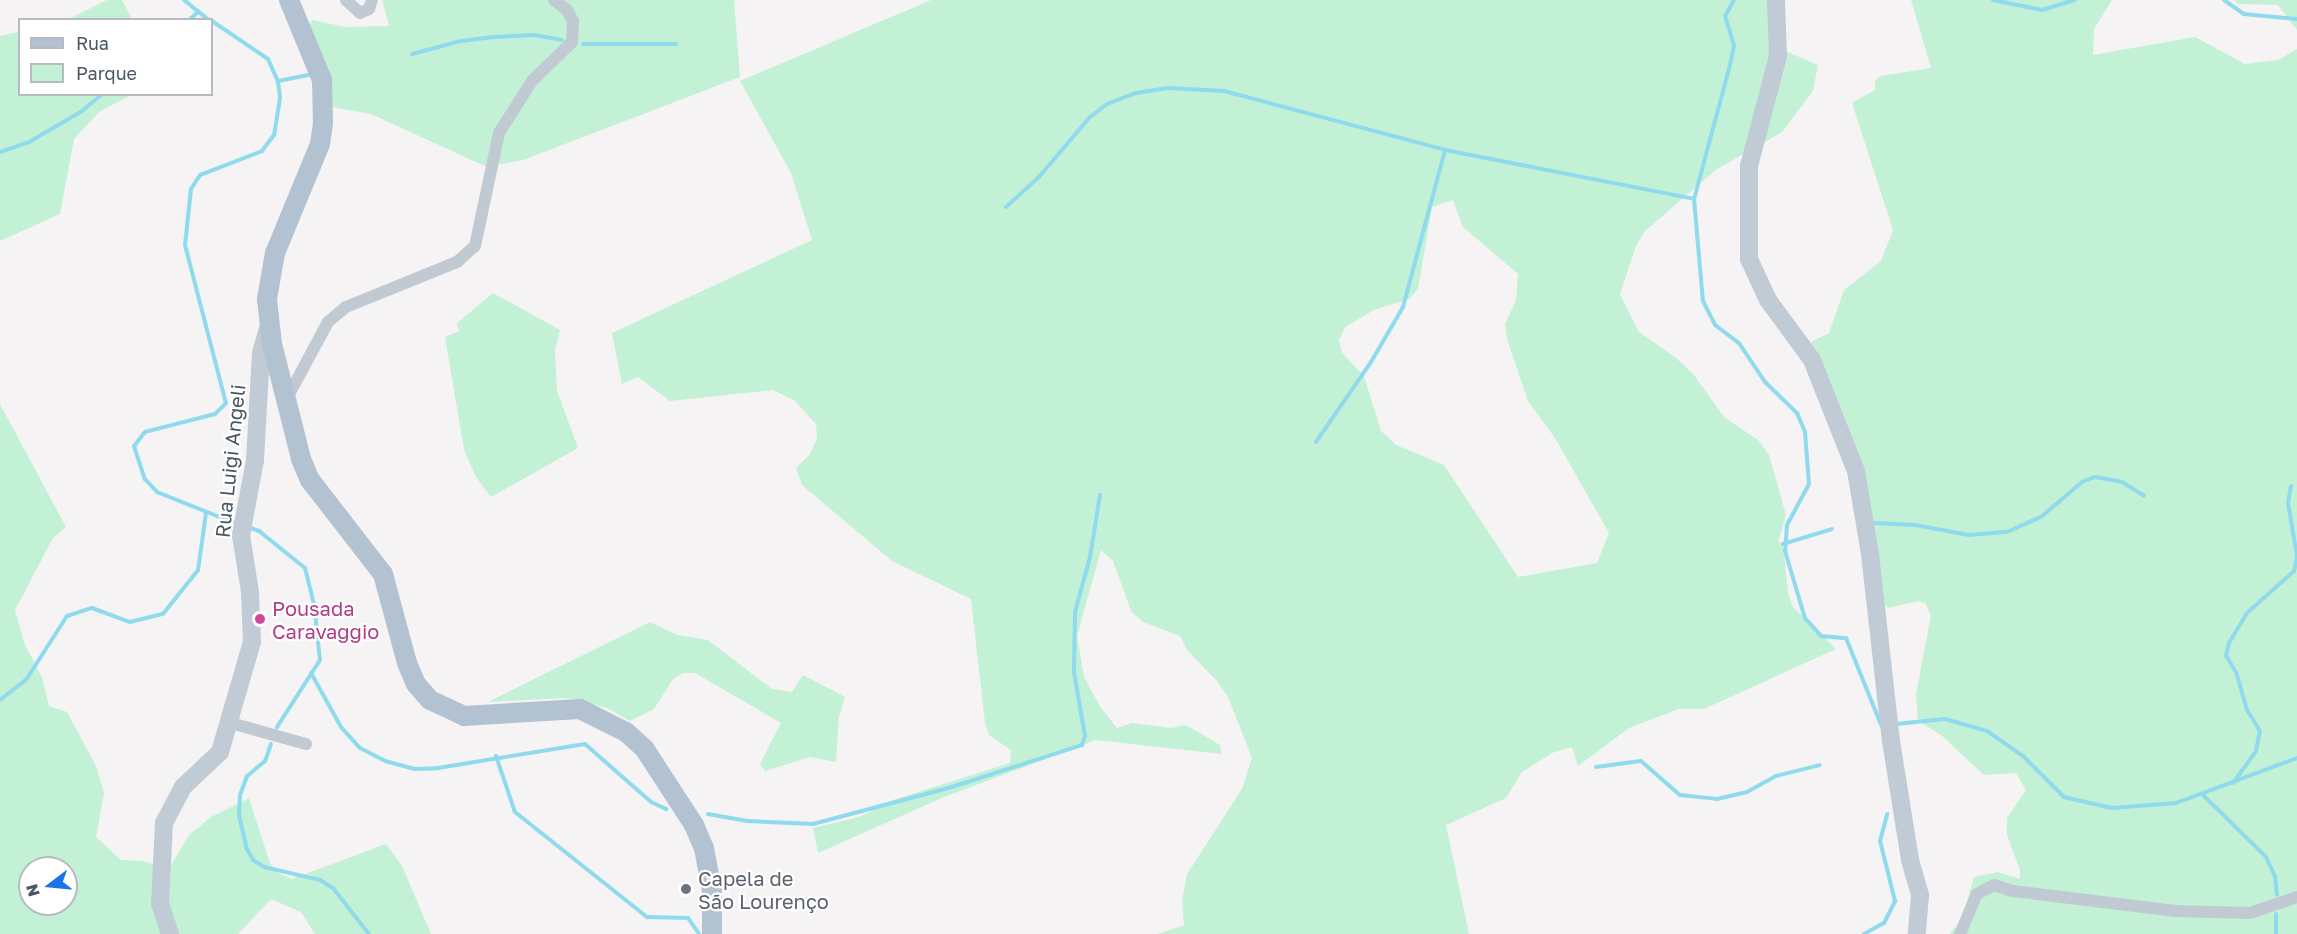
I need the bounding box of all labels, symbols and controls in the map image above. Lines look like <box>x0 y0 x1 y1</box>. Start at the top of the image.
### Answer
legend <box>18 18 213 96</box>
text: Rua <box>76 32 109 54</box>
text: Parque <box>76 62 137 84</box>
street label: Rua Luigi Angeli <box>210 383 250 539</box>
place label: Pousada Caravaggio <box>272 596 379 643</box>
marker: Pousada Caravaggio <box>253 612 267 626</box>
north arrow <box>18 856 78 916</box>
place label: Capela de São Lourenço <box>698 866 829 913</box>
text: N <box>21 882 44 899</box>
marker: Capela de São Lourenço <box>679 882 693 896</box>

